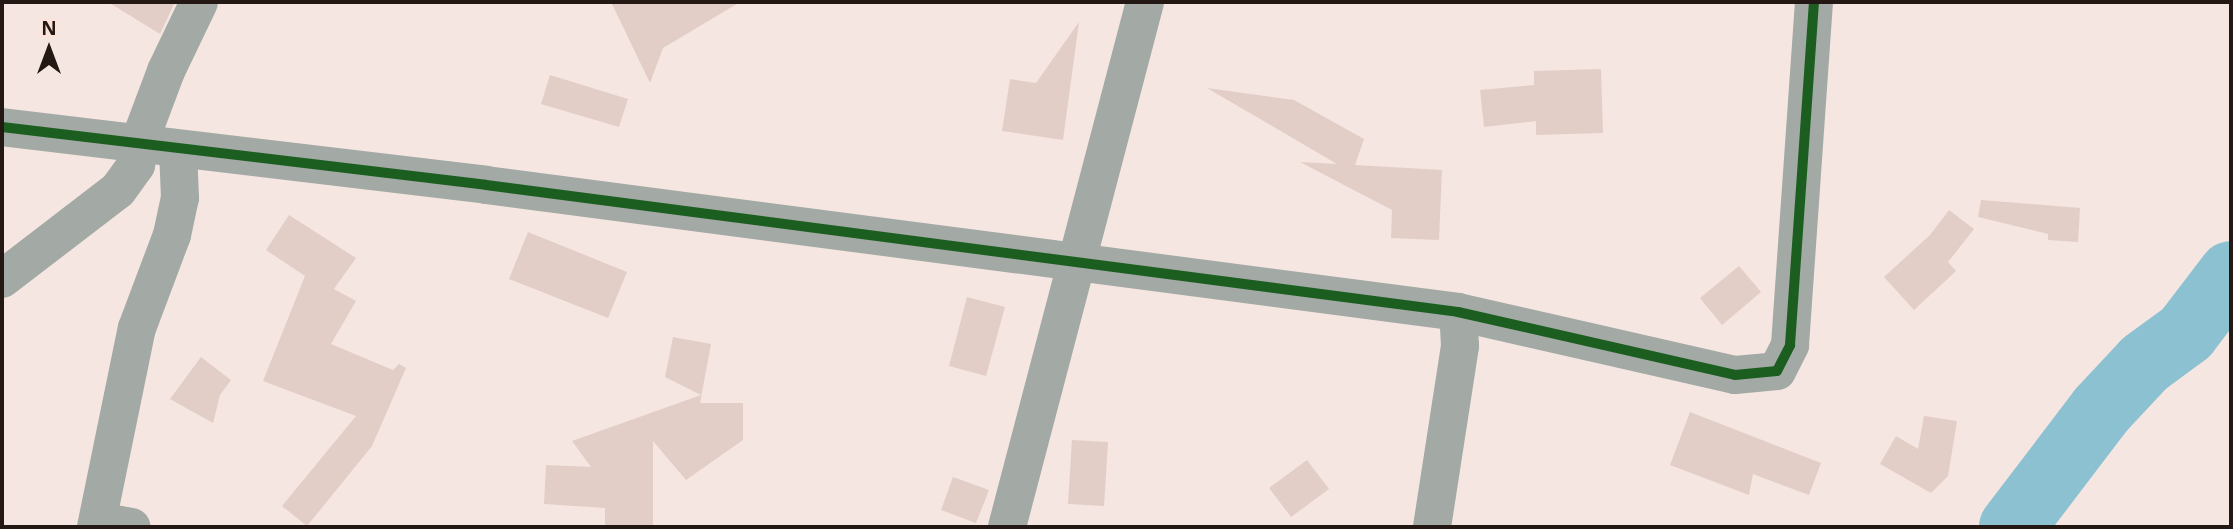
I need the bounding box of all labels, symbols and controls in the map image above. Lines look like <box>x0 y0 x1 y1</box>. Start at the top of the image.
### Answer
north arrow <box>14 14 84 84</box>
text: N <box>41 15 57 41</box>

